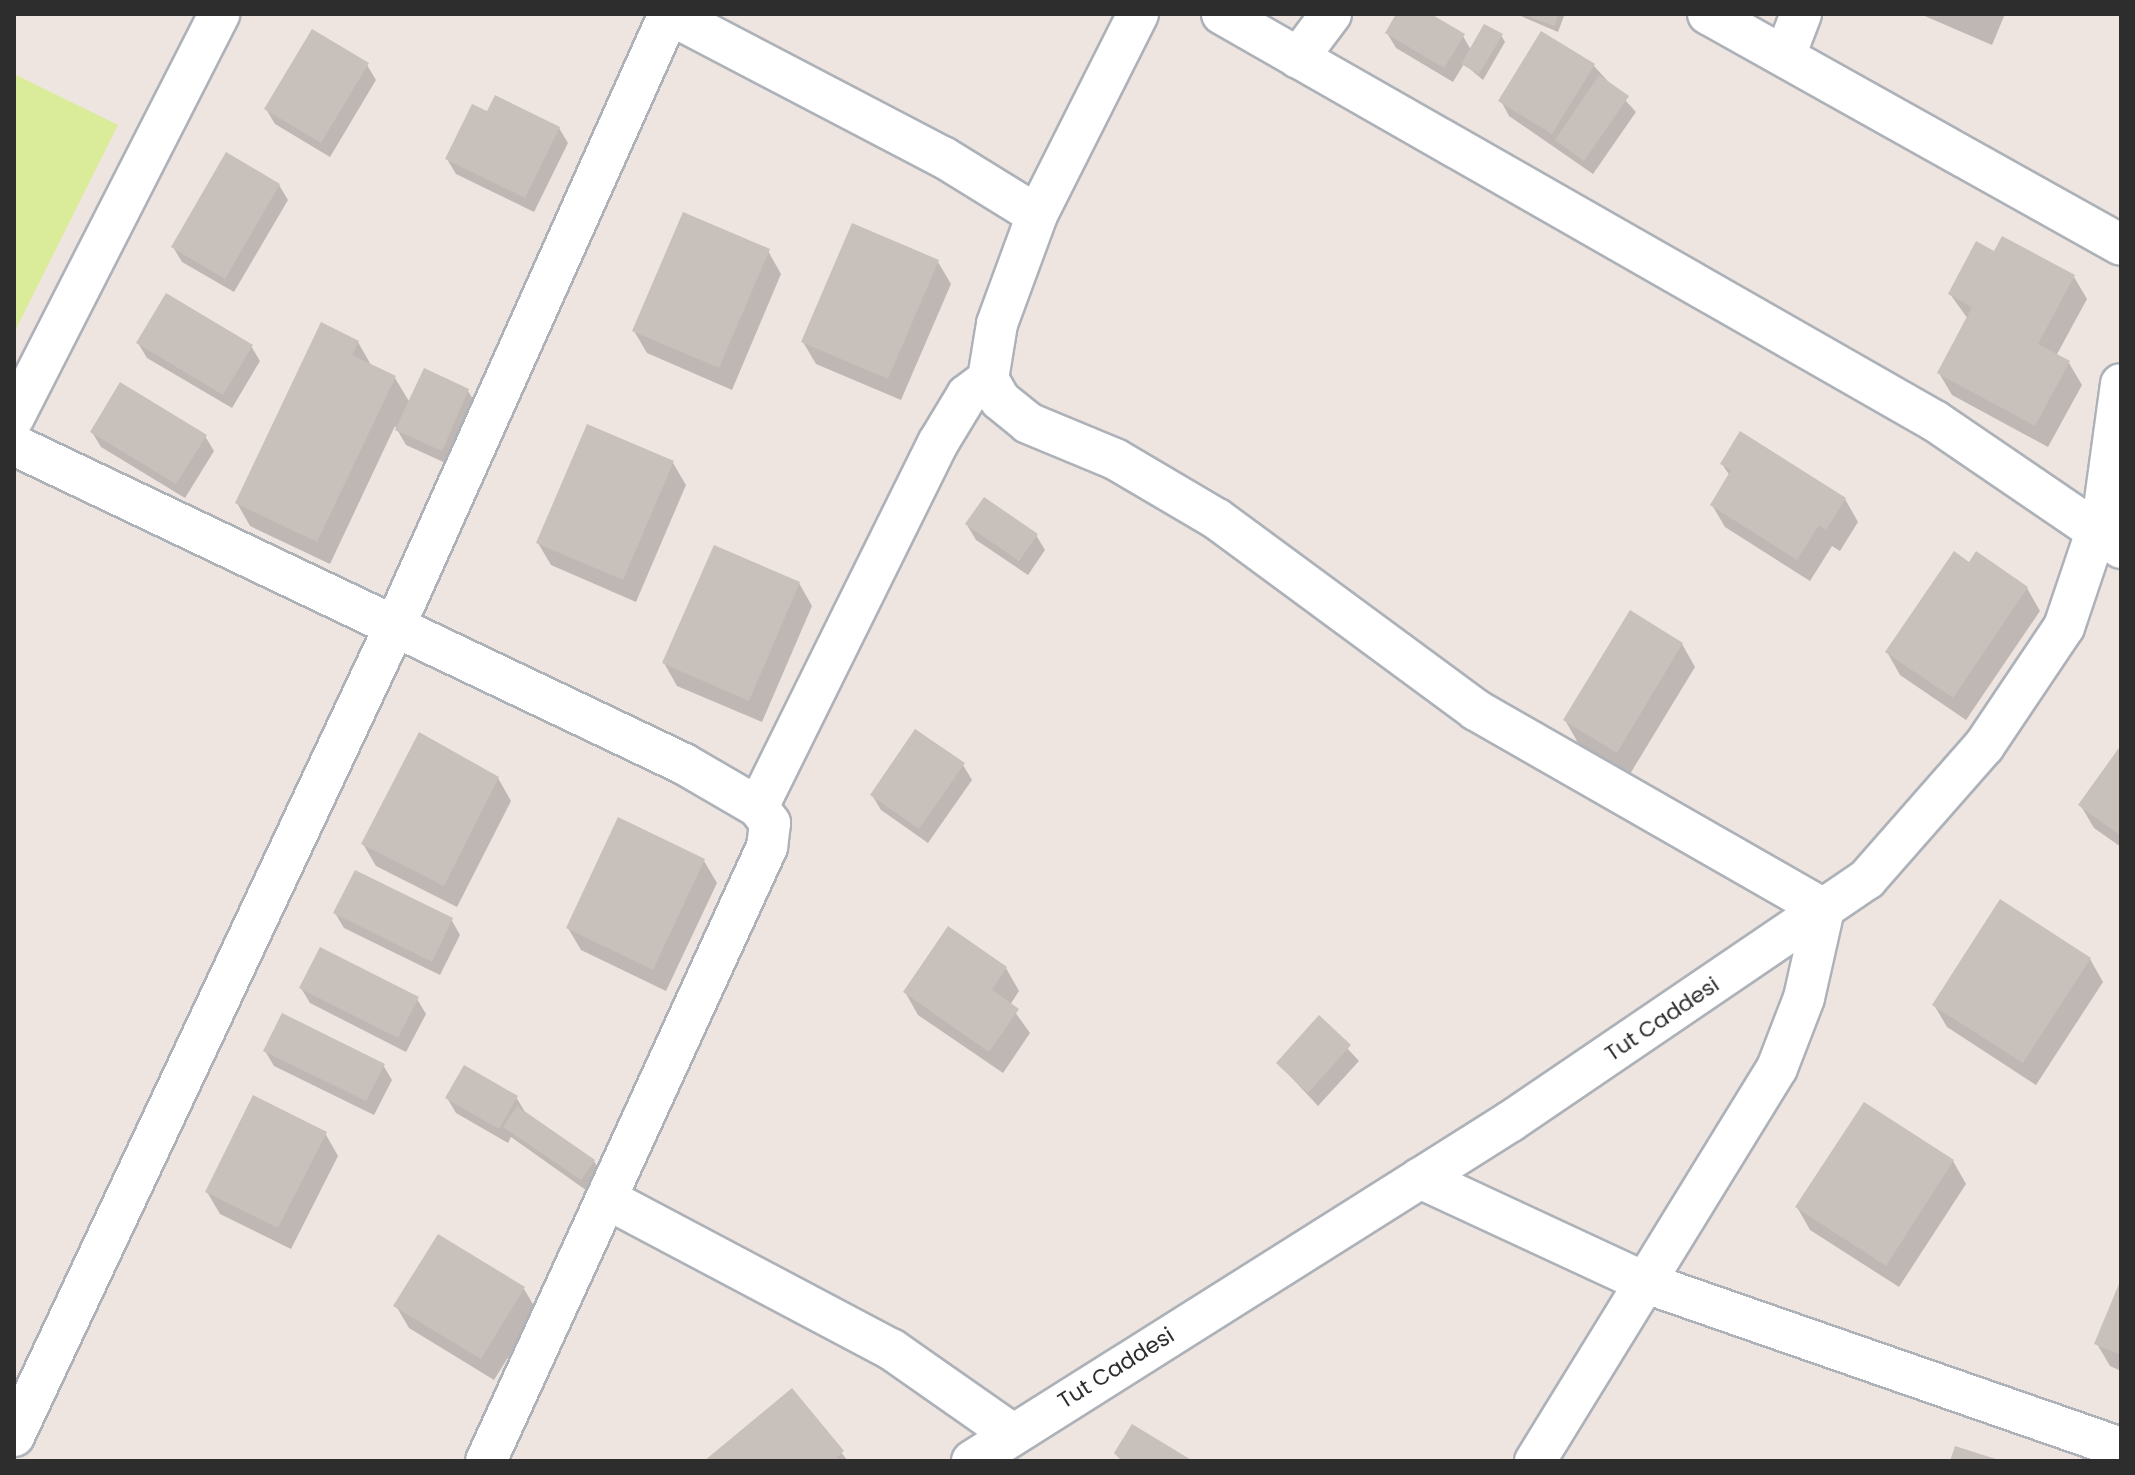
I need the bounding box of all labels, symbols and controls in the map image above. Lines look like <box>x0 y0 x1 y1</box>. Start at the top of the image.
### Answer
street label: Tut Caddesi <box>1600 971 1724 1067</box>
street label: Tut Caddesi <box>1053 1322 1179 1414</box>

